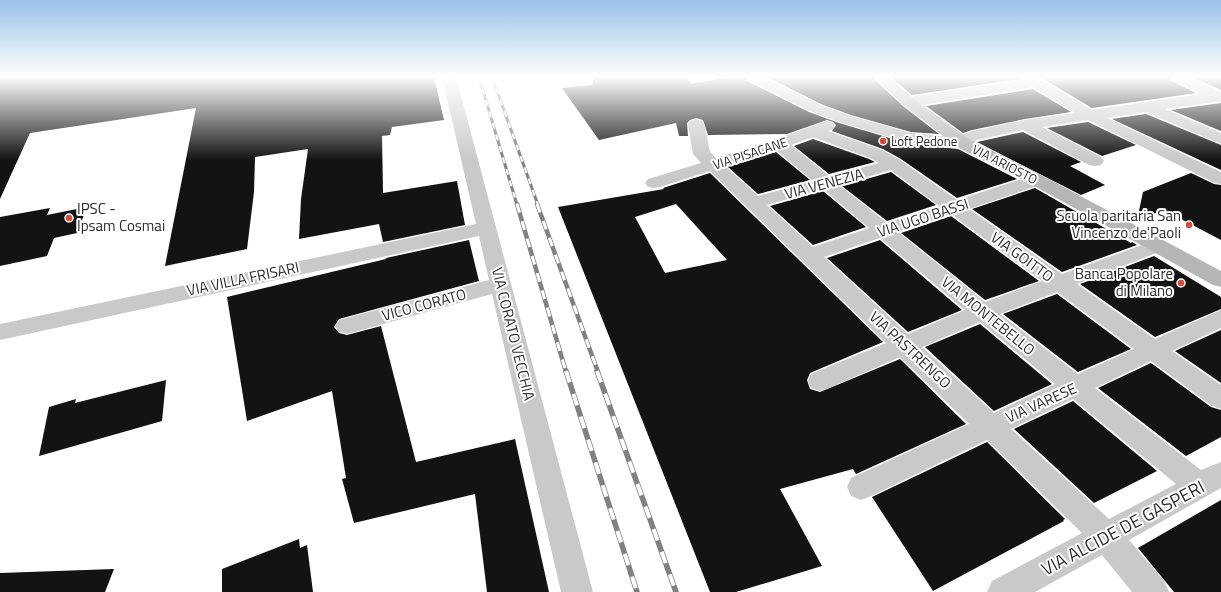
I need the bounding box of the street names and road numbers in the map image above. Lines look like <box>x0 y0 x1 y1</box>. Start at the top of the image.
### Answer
street label: VIA PISACANE <box>710 132 790 174</box>
street label: VIA ARIOSTO <box>969 139 1041 189</box>
street label: VIA VENEZIA <box>782 162 866 205</box>
street label: VIA UGO BASSI <box>874 192 971 243</box>
street label: VIA GOITTO <box>986 226 1059 287</box>
street label: VIA VILLA FRISARI <box>185 255 301 302</box>
street label: VIA CORATO VECCHIA <box>486 265 541 403</box>
street label: VIA MONTEBELLO <box>936 270 1040 361</box>
street label: VICO CORATO <box>379 282 469 327</box>
street label: VIA PASTRENGO <box>864 305 957 394</box>
street label: VIA VARESE <box>1001 377 1080 428</box>
street label: VIA ALCIDE DE GASPERI <box>1036 473 1209 582</box>

